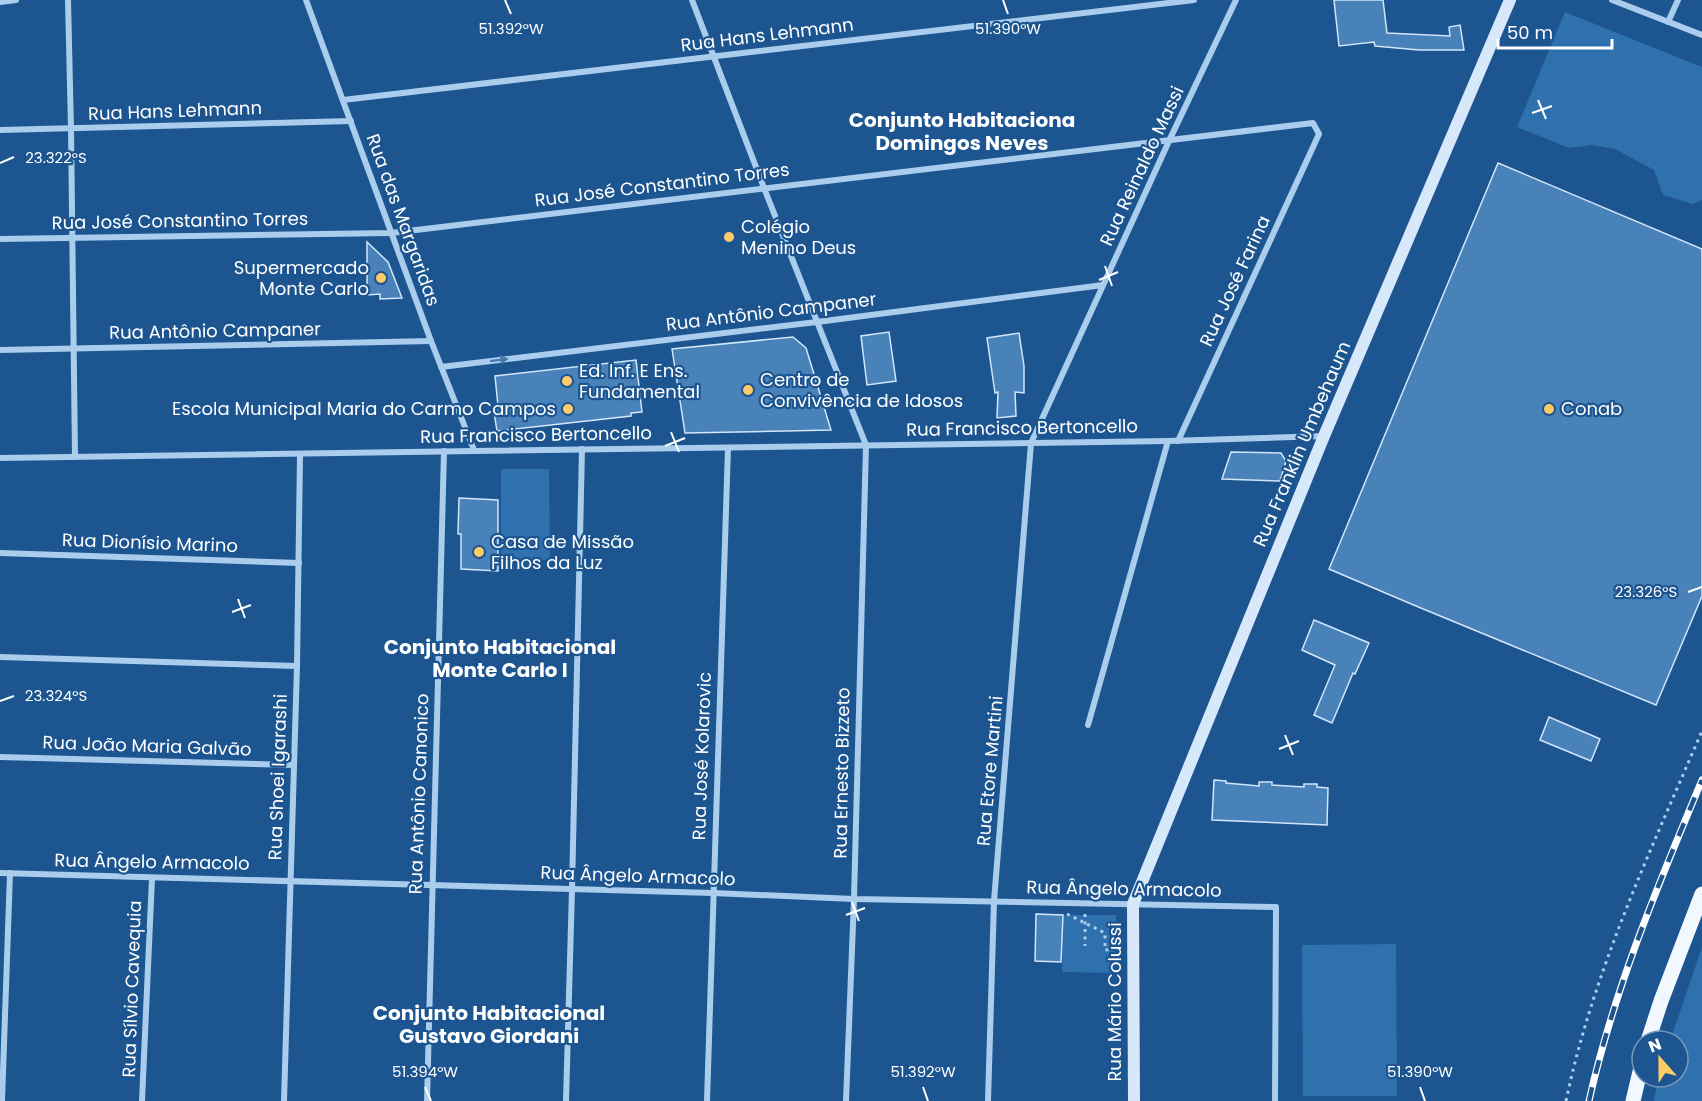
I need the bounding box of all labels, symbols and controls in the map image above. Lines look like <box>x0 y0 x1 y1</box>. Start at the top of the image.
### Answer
street label: Rua Hans Lehmann <box>679 11 855 58</box>
scale bar <box>1498 12 1612 50</box>
text: 51.392°W <box>478 18 544 39</box>
text: 51.390°W <box>975 18 1041 39</box>
text: 50 m <box>1507 20 1553 45</box>
street label: Rua Reinaldo Massi <box>1094 82 1190 250</box>
street label: Rua Hans Lehmann <box>88 95 262 126</box>
district label: Conjunto Habitaciona Domingos Neves <box>849 106 1075 157</box>
street label: Rua das Margaridas <box>361 130 446 309</box>
text: 23.322°S <box>25 147 87 168</box>
street label: Rua José Constantino Torres <box>533 156 791 213</box>
street label: Rua José Constantino Torres <box>52 206 308 235</box>
street label: Rua José Farina <box>1193 211 1276 350</box>
place label: Colégio Menino Deus <box>741 214 856 260</box>
marker: Colégio Menino Deus <box>722 230 736 244</box>
place label: Supermercado Monte Carlo <box>234 255 369 301</box>
marker: Supermercado Monte Carlo <box>374 271 388 285</box>
street label: Rua Antônio Campaner <box>664 286 878 337</box>
street label: Rua Antônio Campaner <box>109 316 321 345</box>
street label: Rua Franklin Umbehaum <box>1247 337 1356 550</box>
one-way arrow <box>490 355 509 365</box>
place label: Ed. Inf. E Ens. Fundamental <box>579 358 700 404</box>
place label: Centro de Convivência de Idosos <box>760 367 963 413</box>
marker: Ed. Inf. E Ens. Fundamental <box>560 374 574 388</box>
marker: Centro de Convivência de Idosos <box>741 383 755 397</box>
place label: Escola Municipal Maria do Carmo Campos <box>172 396 556 421</box>
place label: Conab <box>1561 396 1622 421</box>
marker: Escola Municipal Maria do Carmo Campos <box>561 402 575 416</box>
marker: Conab <box>1542 402 1556 416</box>
street label: Rua Francisco Bertoncello <box>906 413 1138 442</box>
street label: Rua Francisco Bertoncello <box>420 420 652 449</box>
street label: Rua Dionísio Marino <box>62 527 238 558</box>
place label: Casa de Missão Filhos da Luz <box>491 529 634 575</box>
marker: Casa de Missão Filhos da Luz <box>472 545 486 559</box>
text: 23.326°S <box>1615 581 1677 602</box>
district label: Conjunto Habitacional Monte Carlo I <box>384 633 616 684</box>
street label: Rua José Kolarovic <box>686 671 717 841</box>
text: 23.324°S <box>25 685 87 706</box>
street label: Rua Ernesto Bizzeto <box>828 687 855 859</box>
street label: Rua Shoei Igarashi <box>262 693 293 861</box>
street label: Rua Antônio Canonico <box>403 693 434 895</box>
street label: Rua Etore Martini <box>970 695 1009 847</box>
street label: Rua João Maria Galvão <box>42 729 252 762</box>
street label: Rua Ângelo Armacolo <box>54 847 250 876</box>
street label: Rua Ângelo Armacolo <box>540 860 736 891</box>
street label: Rua Ângelo Armacolo <box>1026 874 1222 903</box>
street label: Rua Sílvio Cavequia <box>116 900 147 1078</box>
street label: Rua Mário Colussi <box>1102 922 1127 1082</box>
district label: Conjunto Habitacional Gustavo Giordani <box>373 999 605 1050</box>
north arrow <box>1630 1029 1690 1089</box>
text: N <box>1645 1033 1665 1058</box>
text: 51.394°W <box>392 1061 458 1082</box>
text: 51.392°W <box>890 1061 956 1082</box>
text: 51.390°W <box>1387 1061 1453 1082</box>

